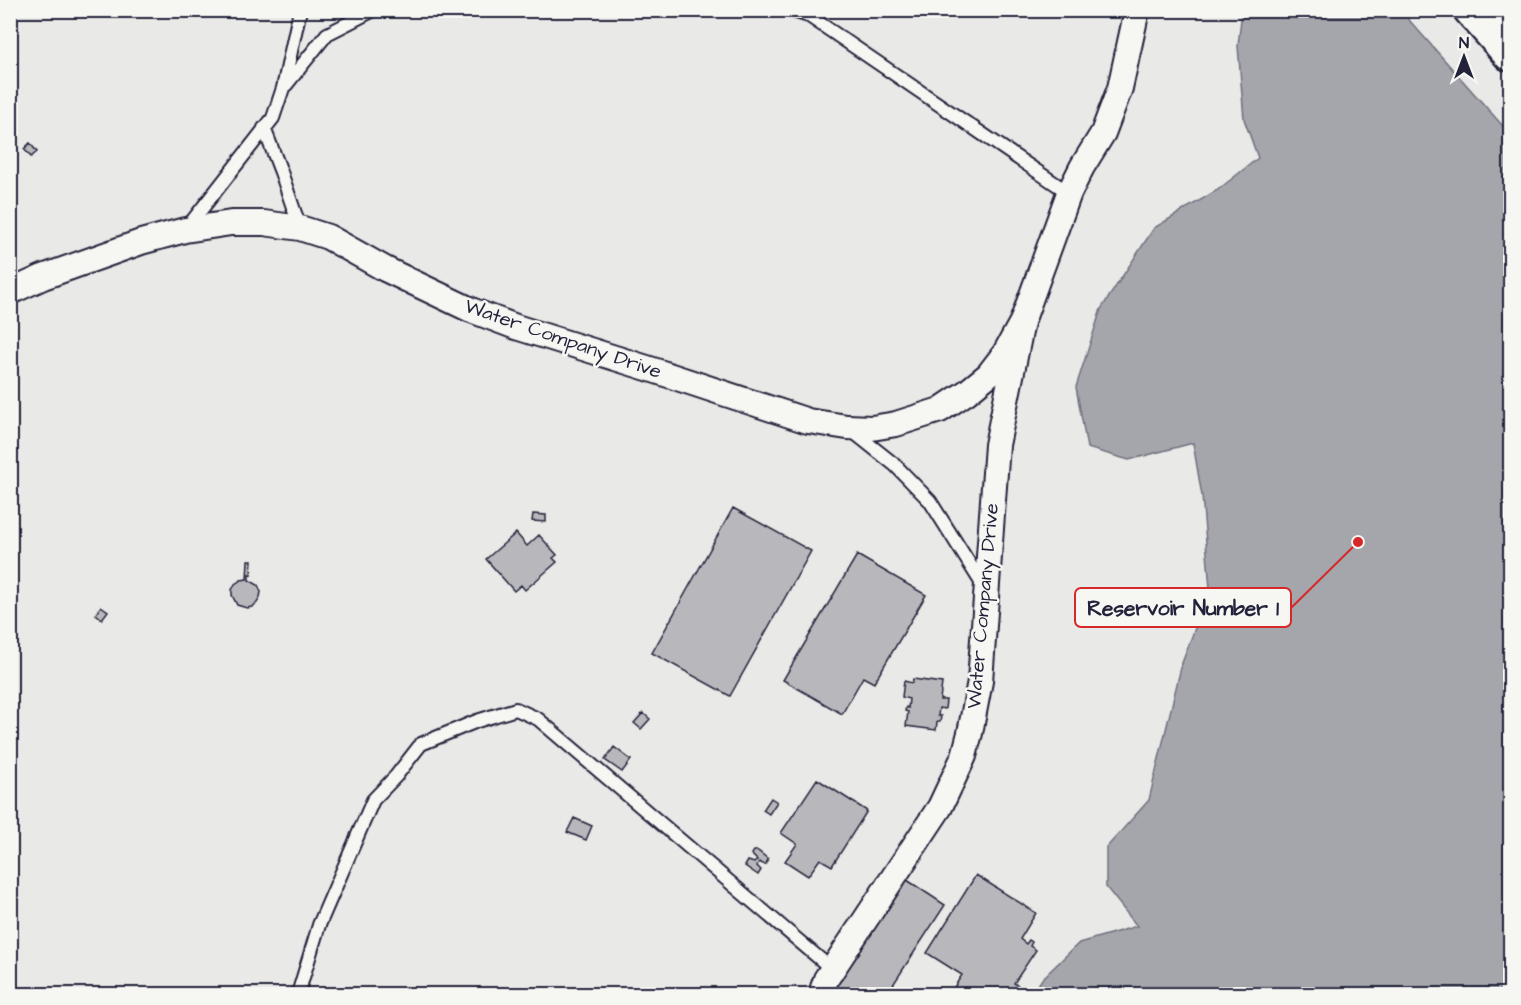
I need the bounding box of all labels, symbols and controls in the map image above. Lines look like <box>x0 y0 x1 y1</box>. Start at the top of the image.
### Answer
north arrow <box>1434 27 1494 87</box>
text: N <box>1459 32 1469 54</box>
street label: Water Company Drive <box>461 292 665 387</box>
street label: Water Company Drive <box>960 502 1007 710</box>
callout: Reservoir Number 1 <box>1075 588 1291 627</box>
text: Reservoir Number 1 <box>1087 594 1279 623</box>

